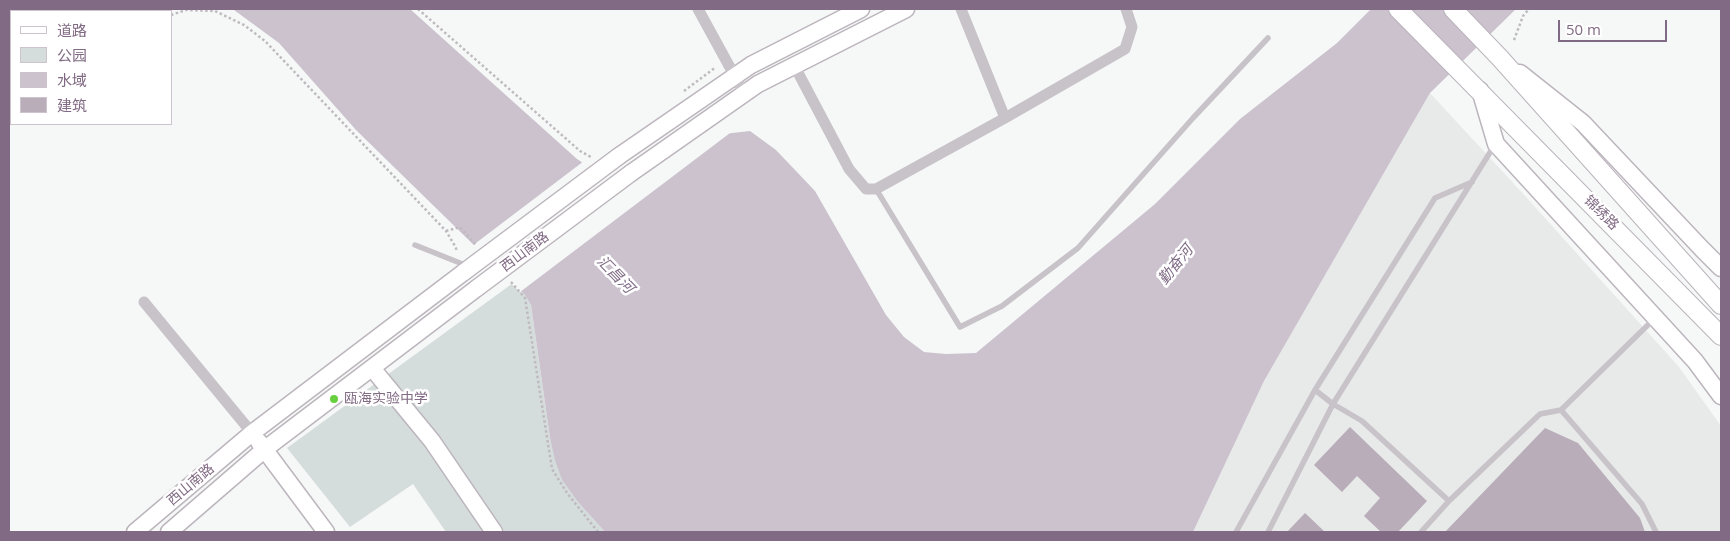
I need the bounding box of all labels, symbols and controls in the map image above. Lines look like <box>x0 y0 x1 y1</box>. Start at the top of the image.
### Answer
legend <box>10 10 172 125</box>
scale bar <box>1560 10 1669 42</box>
text: 50 m <box>1566 19 1601 39</box>
text: 道路 <box>57 20 87 40</box>
text: 公园 <box>57 45 87 65</box>
text: 水域 <box>57 70 87 90</box>
text: 建筑 <box>57 95 87 115</box>
street label: 锦绣路 <box>1580 192 1622 234</box>
street label: 西山南路 <box>498 228 552 276</box>
water label: 勤奋河 <box>1155 242 1197 288</box>
water label: 汇昌河 <box>593 253 637 297</box>
place label: 瓯海实验中学 <box>344 391 428 407</box>
marker: 瓯海实验中学 <box>328 393 340 405</box>
street label: 西山南路 <box>164 461 218 509</box>

